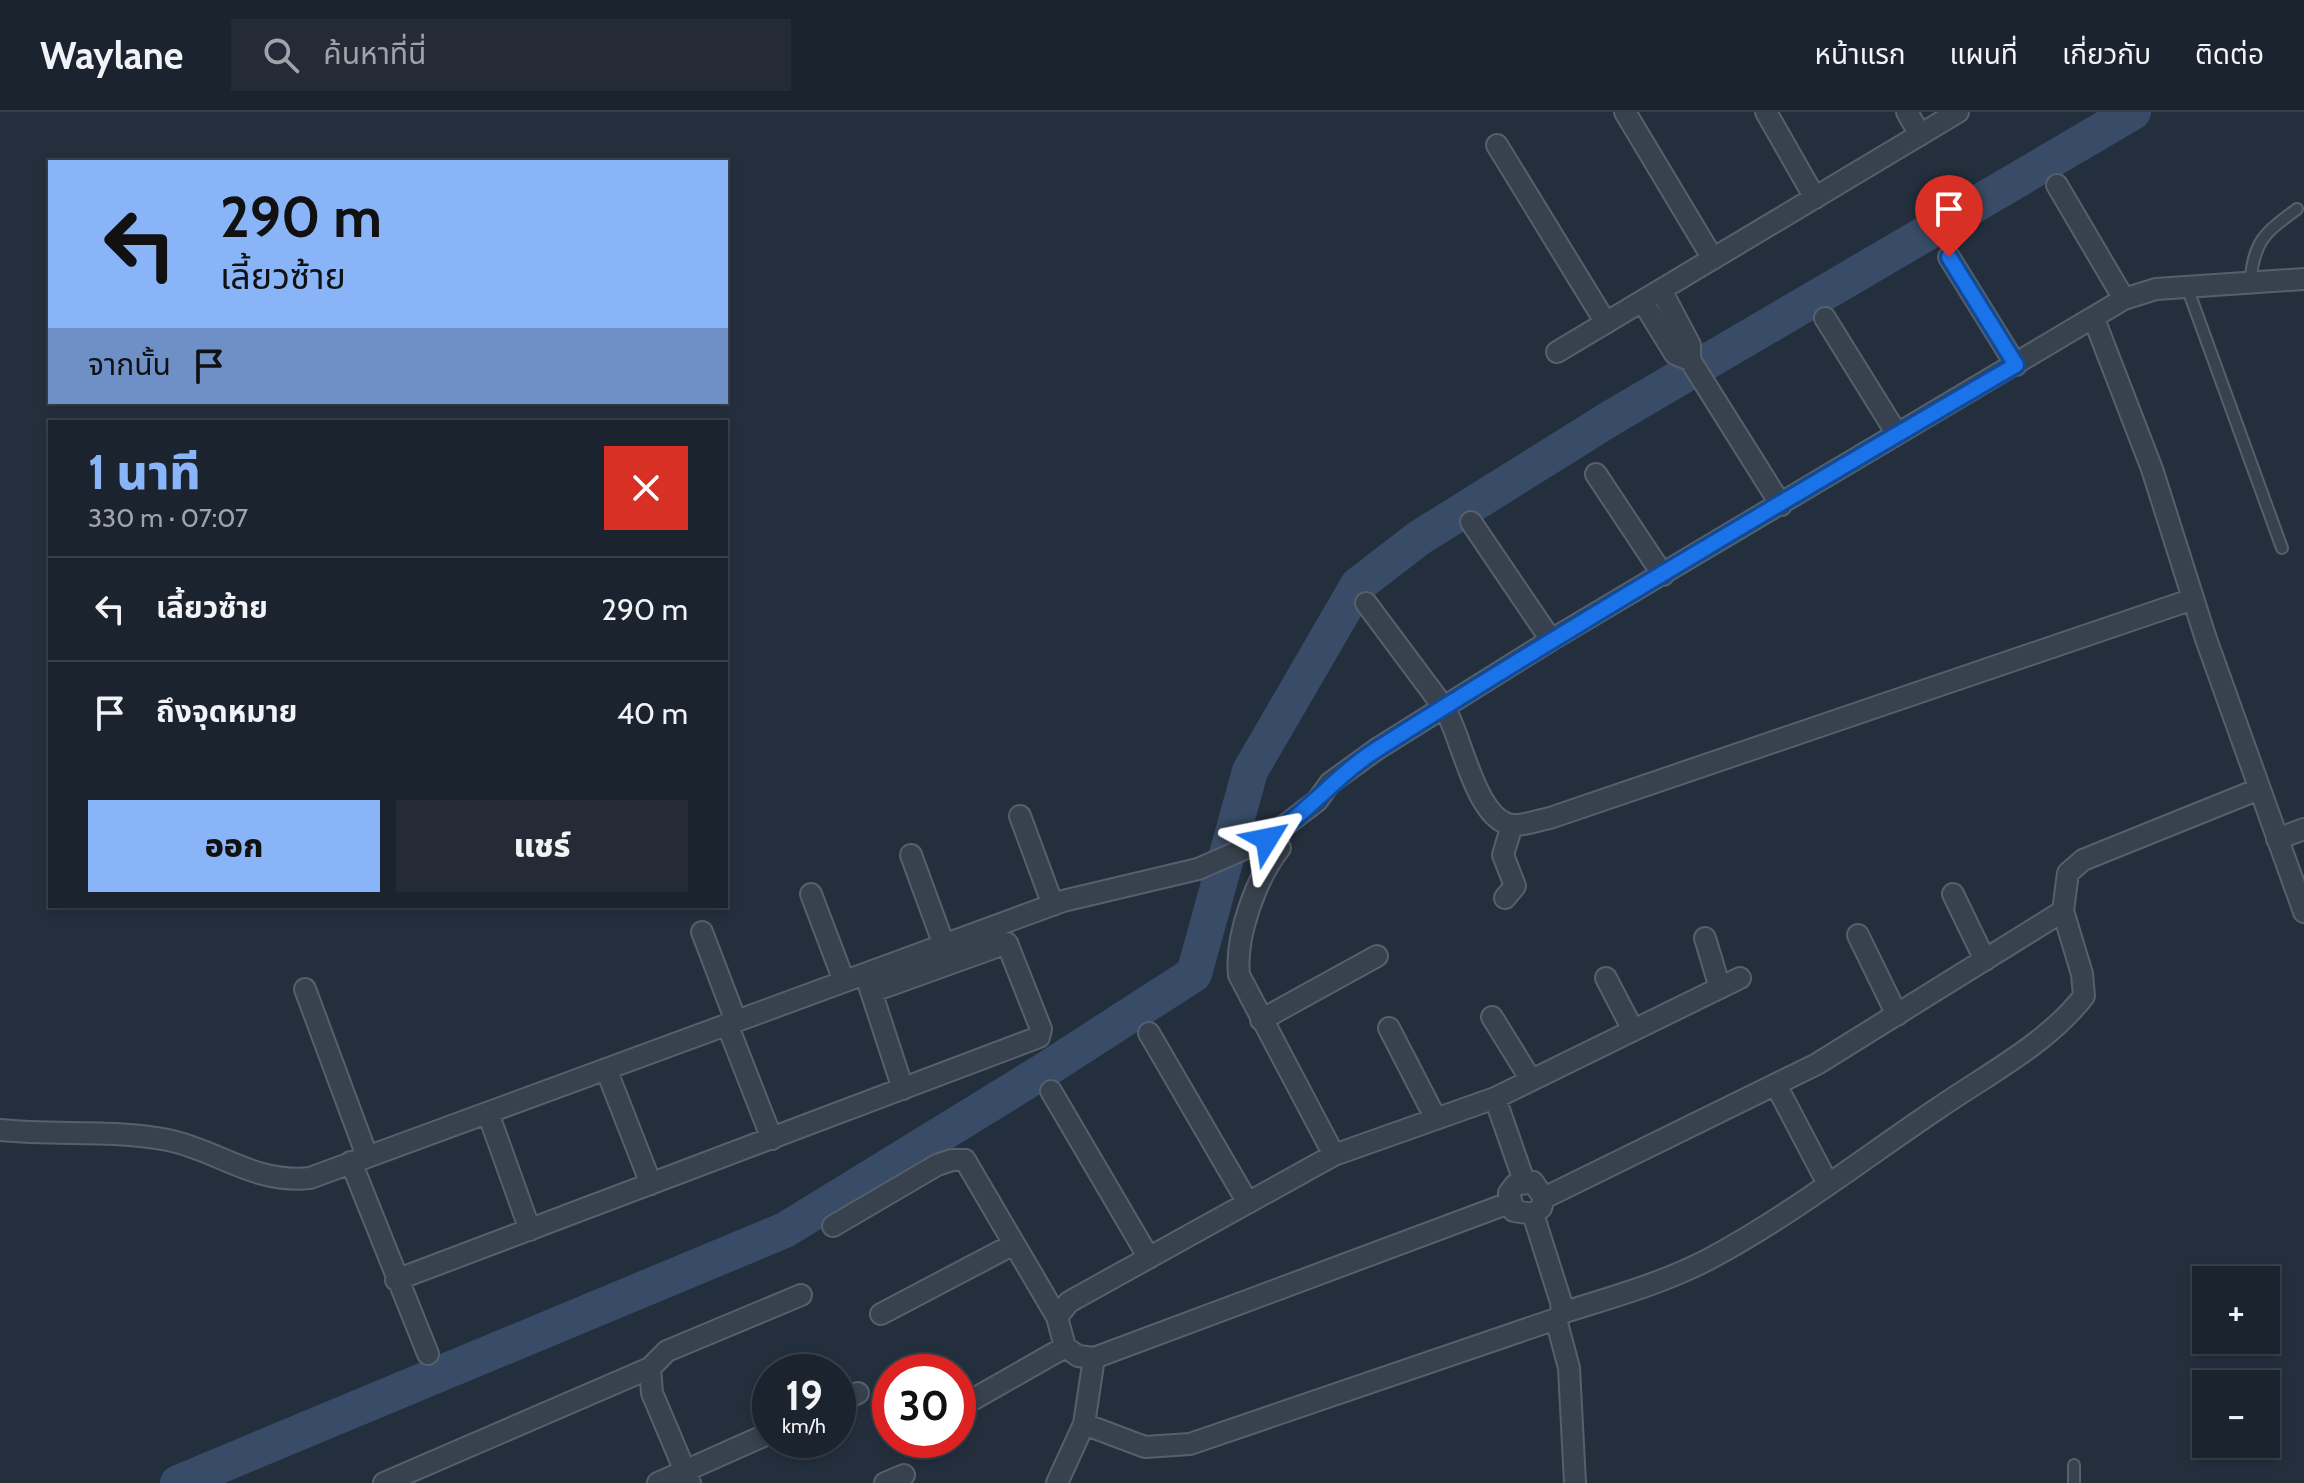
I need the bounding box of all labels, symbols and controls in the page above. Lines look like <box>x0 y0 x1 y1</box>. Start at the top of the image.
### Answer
search box <box>231 19 791 91</box>
text: Waylane <box>40 32 183 79</box>
icon: search <box>259 33 303 77</box>
text: ค้นหาที่นี่ <box>323 35 427 72</box>
text: หน้าแรก <box>1815 37 1906 71</box>
text: แผนที่ <box>1950 37 2018 71</box>
text: เกี่ยวกับ <box>2062 37 2151 71</box>
text: ติดต่อ <box>2195 37 2264 71</box>
pin <box>1915 175 1983 257</box>
text: 290 m <box>220 183 382 251</box>
icon: arrive <box>1927 187 1971 231</box>
icon: left <box>88 192 192 296</box>
text: เลี้ยวซ้าย <box>220 254 346 298</box>
icon: arrive <box>187 344 231 388</box>
text: จากนั้น <box>88 346 171 383</box>
text: 1 นาที <box>88 443 201 501</box>
button: close <box>604 446 688 530</box>
text: 330 m · 07:07 <box>88 502 248 534</box>
icon: left <box>88 587 132 631</box>
text: เลี้ยวซ้าย <box>156 589 268 626</box>
text: 290 m <box>601 591 688 628</box>
icon: arrive <box>88 691 132 735</box>
text: ถึงจุดหมาย <box>156 693 297 730</box>
text: 40 m <box>617 695 688 732</box>
position arrow <box>1225 797 1309 881</box>
button: ออก <box>88 800 380 892</box>
button: แชร์ <box>396 800 688 892</box>
map controls <box>2192 1266 2280 1458</box>
button: + <box>2192 1266 2280 1354</box>
speed limit sign: 30 <box>872 1354 976 1458</box>
button: − <box>2192 1370 2280 1458</box>
text: 19 <box>785 1371 823 1420</box>
text: km/h <box>782 1414 826 1438</box>

